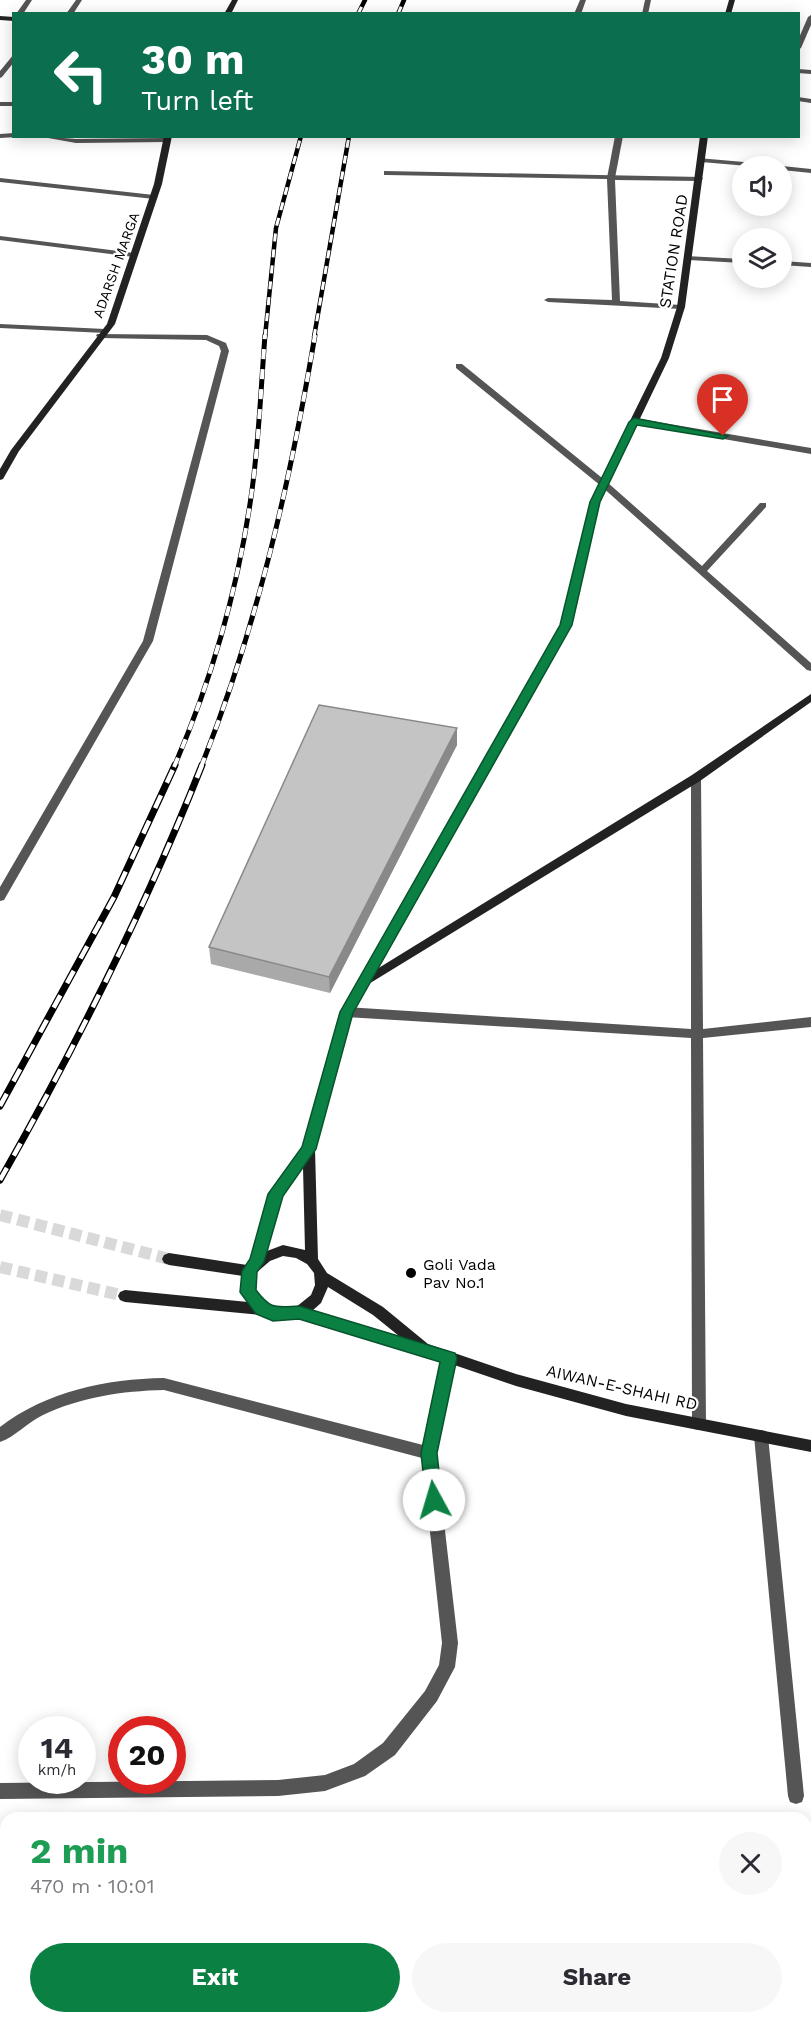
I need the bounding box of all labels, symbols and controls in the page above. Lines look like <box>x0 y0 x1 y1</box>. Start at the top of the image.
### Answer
text: 30 m <box>141 35 245 84</box>
icon: left <box>42 36 120 114</box>
text: Turn left <box>141 85 253 117</box>
map controls <box>732 156 792 288</box>
button: sound <box>732 156 792 216</box>
street label: STATION ROAD <box>655 193 692 309</box>
street label: ADARSH MARGA <box>89 210 143 320</box>
button: layers <box>732 228 792 288</box>
pin <box>697 374 748 436</box>
icon: arrive <box>706 383 739 416</box>
place label: Goli Vada Pav No.1 <box>423 1255 496 1292</box>
marker: Goli Vada Pav No.1 <box>404 1266 418 1280</box>
street label: AIWAN-E-SHAHI RD <box>545 1361 699 1414</box>
position arrow <box>402 1468 466 1532</box>
speed limit sign: 20 <box>108 1716 186 1794</box>
text: 14 <box>41 1730 73 1765</box>
text: km/h <box>38 1761 76 1779</box>
text: 2 min <box>30 1830 128 1872</box>
button: close <box>719 1832 782 1895</box>
text: 470 m · 10:01 <box>30 1874 155 1898</box>
button: Exit <box>30 1943 400 2012</box>
button: Share <box>412 1943 782 2012</box>

